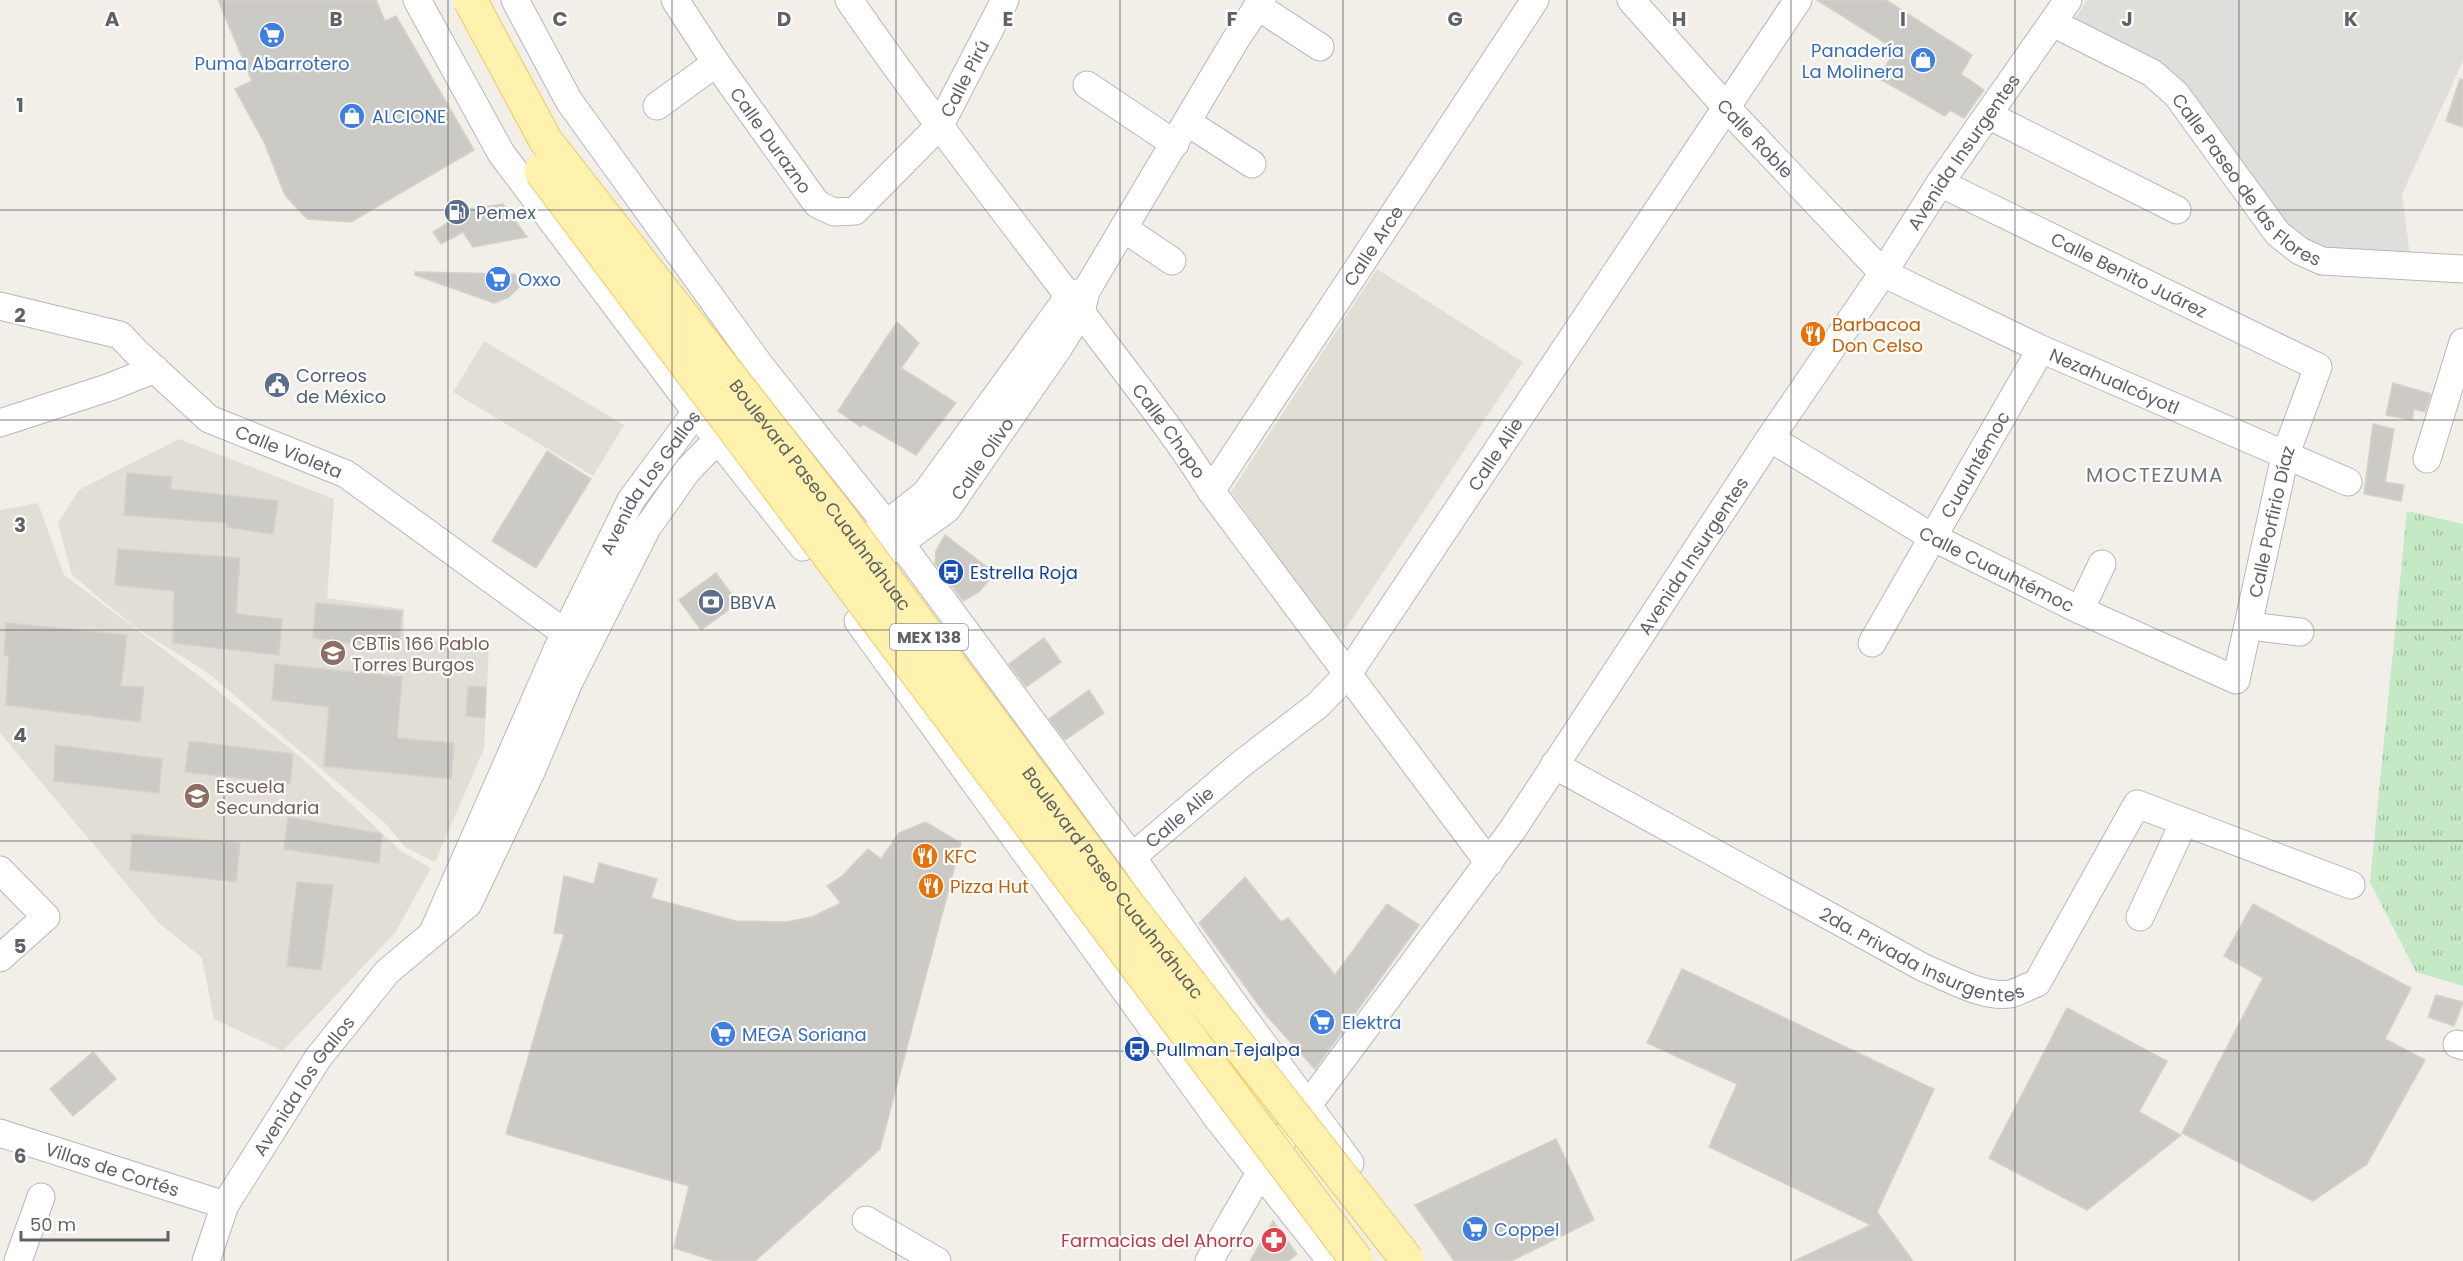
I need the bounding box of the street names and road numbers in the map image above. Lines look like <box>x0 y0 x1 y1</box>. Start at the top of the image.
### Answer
street label: Calle Pirú <box>934 35 995 121</box>
street label: Avenida Insurgentes <box>1901 69 2025 235</box>
street label: Calle Durazno <box>725 82 818 198</box>
street label: Calle Paseo de las Flores <box>2167 88 2325 272</box>
street label: Calle Roble <box>1712 93 1799 184</box>
street label: Calle Arce <box>1337 200 1409 291</box>
street label: Calle Benito Juárez <box>2047 226 2211 324</box>
street label: Nezahualcóyotl <box>2046 342 2183 420</box>
street label: Boulevard Paseo Cuauhnáhuac <box>724 374 918 616</box>
street label: Calle Chopo <box>1127 378 1212 483</box>
street label: Avenida Los Gallos <box>594 405 706 559</box>
street label: Cuauhtémoc <box>1934 406 2015 522</box>
street label: Calle Olivo <box>944 412 1019 505</box>
street label: Calle Alie <box>1461 412 1528 495</box>
street label: Calle Violeta <box>232 418 346 484</box>
street label: Calle Porfirio Díaz <box>2242 442 2300 600</box>
street label: Avenida Insurgentes <box>1632 472 1754 639</box>
street label: Calle Cuauhtémoc <box>1914 520 2079 618</box>
road number: MEX 138 <box>890 624 968 650</box>
street label: Boulevard Paseo Cuauhnáhuac <box>1017 761 1210 1004</box>
street label: Calle Alie <box>1139 780 1219 853</box>
street label: 2da. Privada Insurgentes <box>1815 901 2028 1007</box>
street label: Avenida los Gallos <box>247 1010 360 1161</box>
street label: Villas de Cortés <box>42 1136 183 1202</box>

